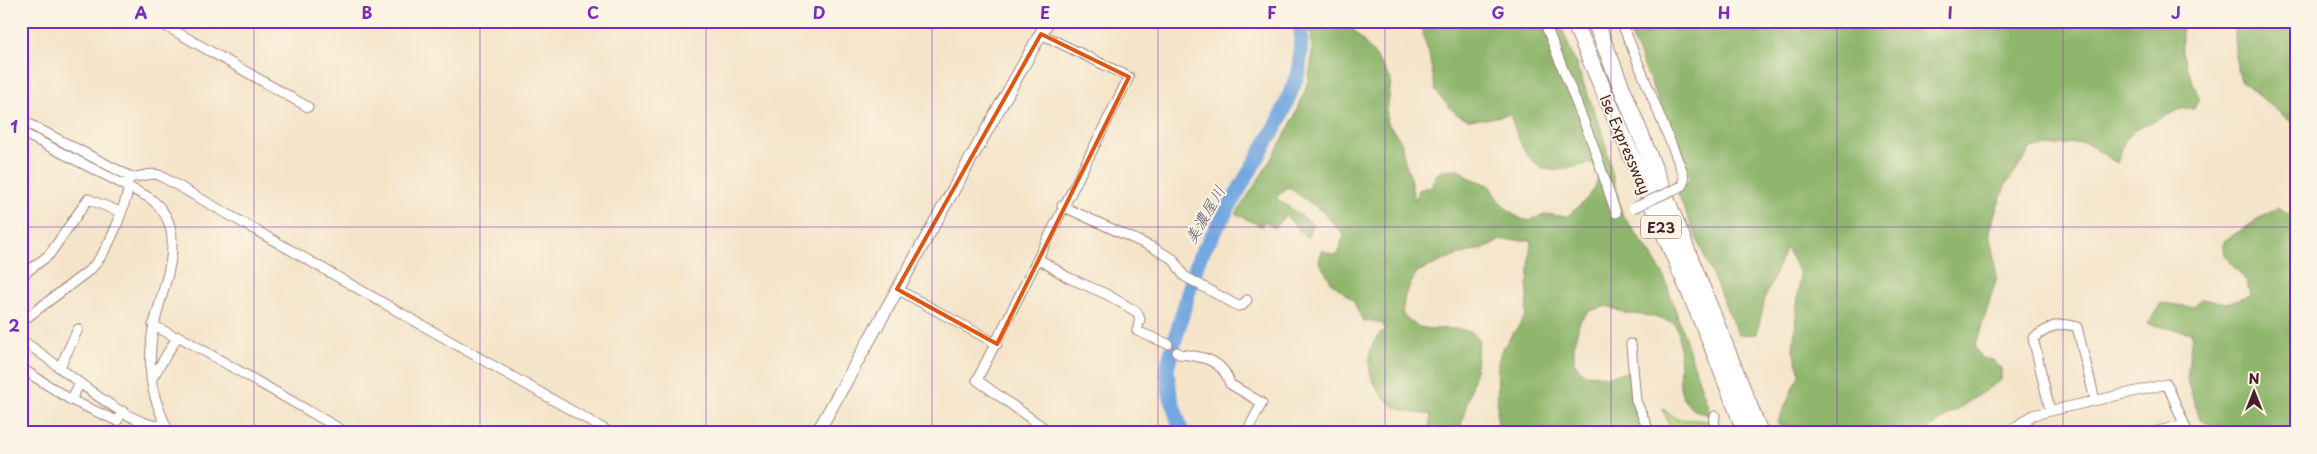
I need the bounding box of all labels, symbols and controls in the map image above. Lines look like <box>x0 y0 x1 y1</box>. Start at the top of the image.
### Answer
text: A <box>135 0 148 24</box>
text: B <box>362 0 373 24</box>
text: C <box>587 0 599 24</box>
text: D <box>813 0 825 24</box>
text: E <box>1040 0 1050 24</box>
text: F <box>1267 0 1277 24</box>
text: G <box>1491 0 1505 24</box>
text: H <box>1718 0 1730 24</box>
text: I <box>1947 0 1953 24</box>
text: J <box>2171 0 2181 24</box>
street label: Ise Expressway <box>1595 91 1657 197</box>
text: 1 <box>10 114 18 138</box>
water label: 美濃屋川 <box>1178 180 1230 248</box>
road number: E23 <box>1641 216 1681 238</box>
text: 2 <box>8 313 20 337</box>
north arrow <box>2230 366 2280 416</box>
text: N <box>2248 368 2260 389</box>

